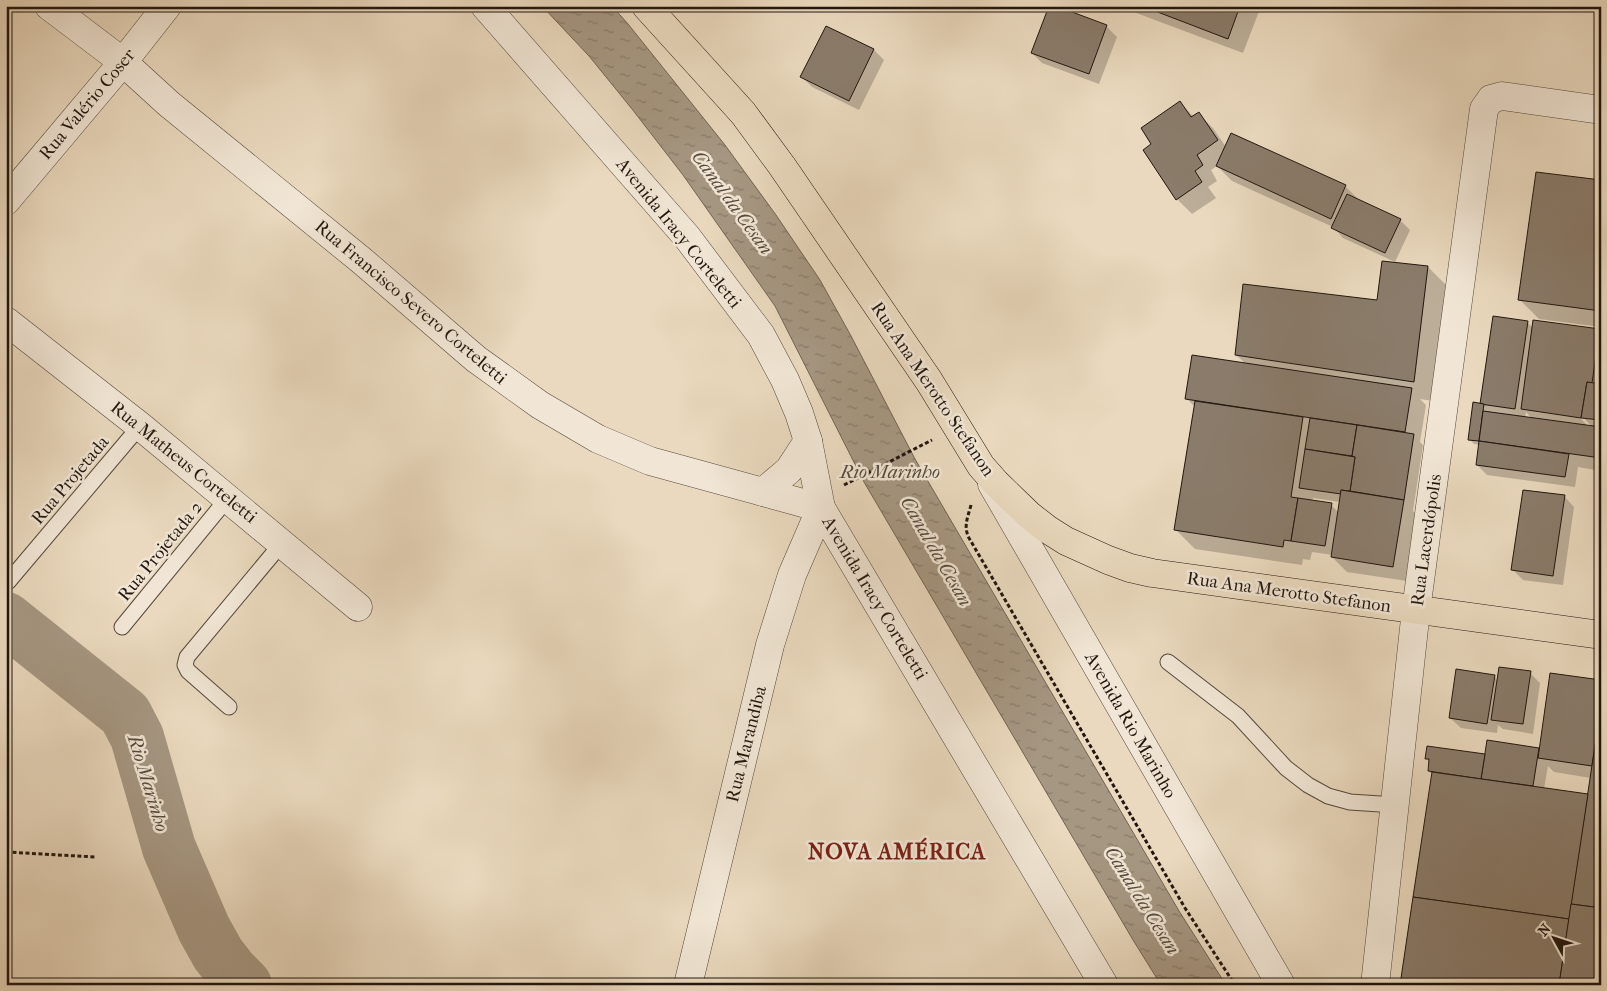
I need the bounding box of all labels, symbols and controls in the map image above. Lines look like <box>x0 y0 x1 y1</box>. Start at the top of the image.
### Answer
street label: Rua Valério Coser <box>35 44 140 164</box>
water label: Canal da Cesan <box>687 146 777 259</box>
street label: Avenida Iracy Corteletti <box>611 153 746 313</box>
street label: Rua Francisco Severo Corteletti <box>310 216 511 389</box>
street label: Rua Ana Merotto Stefanon <box>866 298 999 481</box>
street label: Rua Matheus Corteletti <box>106 397 262 528</box>
street label: Rua Projetada <box>27 431 114 529</box>
water label: Rio Marinho <box>838 461 940 483</box>
street label: Rua Lacerdópolis <box>1407 472 1446 608</box>
water label: Canal da Cesan <box>896 493 976 610</box>
street label: Rua Projetada 2 <box>114 497 207 605</box>
street label: Avenida Iracy Corteletti <box>817 512 932 684</box>
street label: Rua Ana Merotto Stefanon <box>1186 568 1393 617</box>
street label: Avenida Rio Marinho <box>1080 648 1181 802</box>
street label: Rua Marandiba <box>722 683 771 804</box>
water label: Rio Marinho <box>122 730 173 834</box>
district label: NOVA AMÉRICA <box>808 837 986 865</box>
water label: Canal da Cesan <box>1100 843 1184 958</box>
north arrow <box>1530 914 1580 964</box>
text: N <box>1534 920 1555 939</box>

